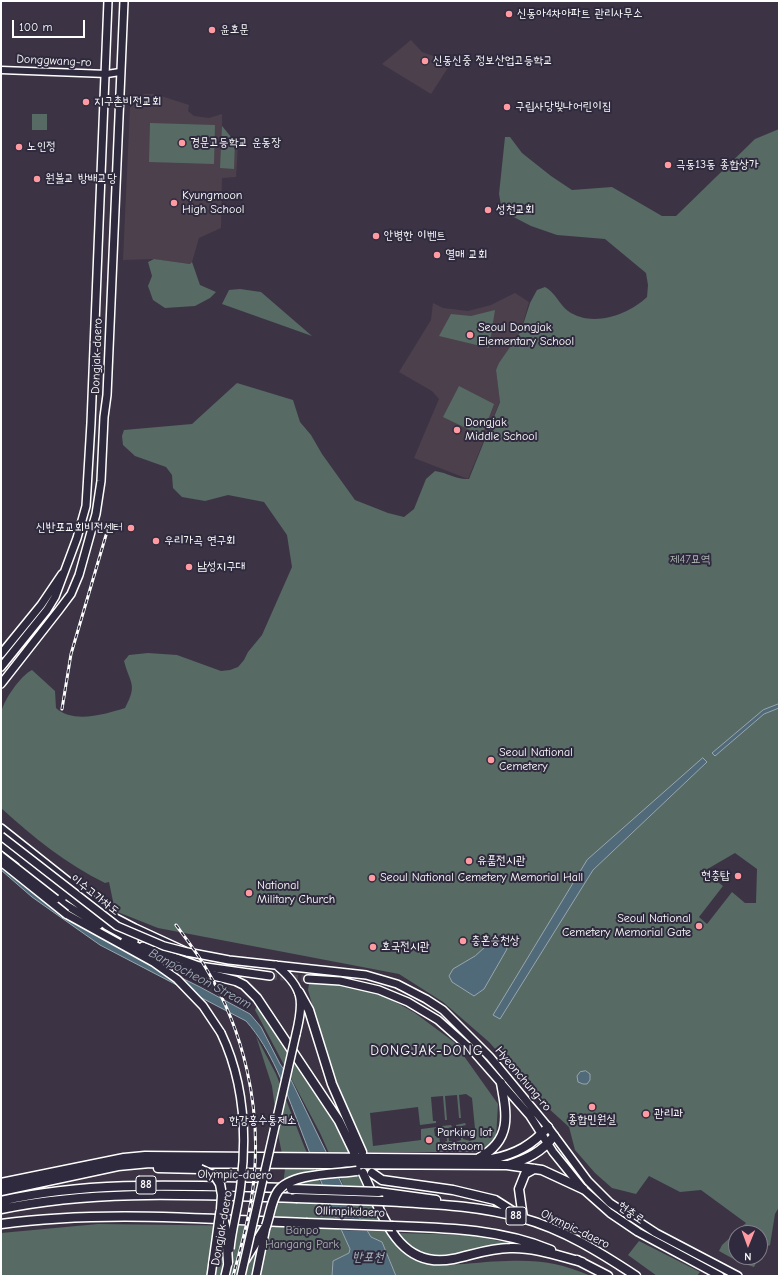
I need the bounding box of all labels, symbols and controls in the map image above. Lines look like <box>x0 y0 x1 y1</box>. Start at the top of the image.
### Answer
place label: 신동아4차아파트 관리사무소 <box>517 7 643 21</box>
marker: 신동아4차아파트 관리사무소 <box>504 9 514 19</box>
scale bar <box>14 12 87 38</box>
text: 100 m <box>19 20 52 34</box>
place label: 윤호문 <box>220 23 249 37</box>
marker: 윤호문 <box>207 25 217 35</box>
street label: Donggwang-ro <box>16 52 92 70</box>
place label: 신동신중 정보산업고등학교 <box>433 54 553 68</box>
marker: 신동신중 정보산업고등학교 <box>420 56 430 66</box>
place label: 지구촌비전교회 <box>94 95 162 109</box>
marker: 지구촌비전교회 <box>81 97 91 107</box>
place label: 구립사당빛나어린이집 <box>515 100 612 114</box>
marker: 구립사당빛나어린이집 <box>502 102 512 112</box>
place label: 경문고등학교 운동장 <box>190 136 281 150</box>
marker: 경문고등학교 운동장 <box>177 138 187 148</box>
place label: 노인정 <box>27 140 56 154</box>
marker: 노인정 <box>14 142 24 152</box>
place label: 극동13동 종합상가 <box>676 158 758 172</box>
marker: 극동13동 종합상가 <box>663 160 673 170</box>
place label: 원불교 방배교당 <box>45 172 117 186</box>
marker: 원불교 방배교당 <box>32 174 42 184</box>
place label: Kyungmoon High School <box>182 189 244 217</box>
marker: Kyungmoon High School <box>169 198 179 208</box>
place label: 성천교회 <box>496 203 535 217</box>
marker: 성천교회 <box>483 205 493 215</box>
place label: 안병한 이벤트 <box>384 229 446 243</box>
marker: 안병한 이벤트 <box>371 231 381 241</box>
place label: 열매 교회 <box>445 248 488 262</box>
marker: 열매 교회 <box>432 250 442 260</box>
street label: Dongjak-daero <box>88 318 106 394</box>
place label: Seoul Dongjak Elementary School <box>478 321 574 349</box>
marker: Seoul Dongjak Elementary School <box>465 330 475 340</box>
place label: Dongjak Middle School <box>465 416 537 444</box>
marker: Dongjak Middle School <box>452 425 462 435</box>
place label: 신반포교회비전센터 <box>36 521 123 535</box>
marker: 신반포교회비전센터 <box>126 523 136 533</box>
place label: 우리가곡 연구회 <box>164 534 236 548</box>
marker: 우리가곡 연구회 <box>151 536 161 546</box>
park label: 제47묘역 <box>670 553 710 567</box>
place label: 남성지구대 <box>197 560 245 574</box>
marker: 남성지구대 <box>184 562 194 572</box>
place label: Seoul National Cemetery <box>499 746 573 774</box>
marker: Seoul National Cemetery <box>486 755 496 765</box>
place label: 유품전시관 <box>477 854 525 868</box>
marker: 유품전시관 <box>464 856 474 866</box>
place label: 현충탑 <box>701 869 730 883</box>
street label: 이수고가차도 <box>68 871 122 919</box>
place label: Seoul National Cemetery Memorial Hall <box>380 871 583 885</box>
marker: 현충탑 <box>733 871 743 881</box>
marker: Seoul National Cemetery Memorial Hall <box>367 873 377 883</box>
place label: National Military Church <box>257 879 335 907</box>
marker: National Military Church <box>244 888 254 898</box>
place label: Seoul National Cemetery Memorial Gate <box>562 912 691 940</box>
marker: Seoul National Cemetery Memorial Gate <box>694 921 704 931</box>
place label: 충혼승천상 <box>471 934 519 948</box>
marker: 충혼승천상 <box>458 936 468 946</box>
place label: 호국전시관 <box>381 940 429 954</box>
marker: 호국전시관 <box>368 942 378 952</box>
water label: Banpocheon Stream <box>146 945 254 1013</box>
district label: DONGJAK-DONG <box>370 1043 484 1059</box>
street label: Hyeonchung-ro <box>492 1044 554 1114</box>
marker: 종합민원실 <box>587 1102 597 1112</box>
place label: 관리과 <box>654 1107 683 1121</box>
marker: 관리과 <box>641 1109 651 1119</box>
place label: 종합민원실 <box>568 1113 616 1127</box>
place label: 한강홍수통제소 <box>229 1114 297 1128</box>
marker: 한강홍수통제소 <box>216 1116 226 1126</box>
place label: Parking lot restroom <box>437 1126 492 1154</box>
marker: Parking lot restroom <box>424 1135 434 1145</box>
street label: Olympic-daero <box>197 1167 273 1183</box>
road number: 88 <box>136 1176 156 1194</box>
street label: Dongjak-daero <box>208 1189 236 1267</box>
street label: 현충로 <box>615 1199 647 1227</box>
street label: Ollimpikdaero <box>315 1204 385 1220</box>
street label: Olympic-daero <box>538 1206 612 1252</box>
road number: 88 <box>506 1207 526 1225</box>
park label: Banpo Hangang Park <box>265 1224 339 1252</box>
north arrow <box>728 1225 768 1265</box>
water label: 반포천 <box>352 1249 384 1265</box>
text: N <box>744 1250 752 1263</box>

